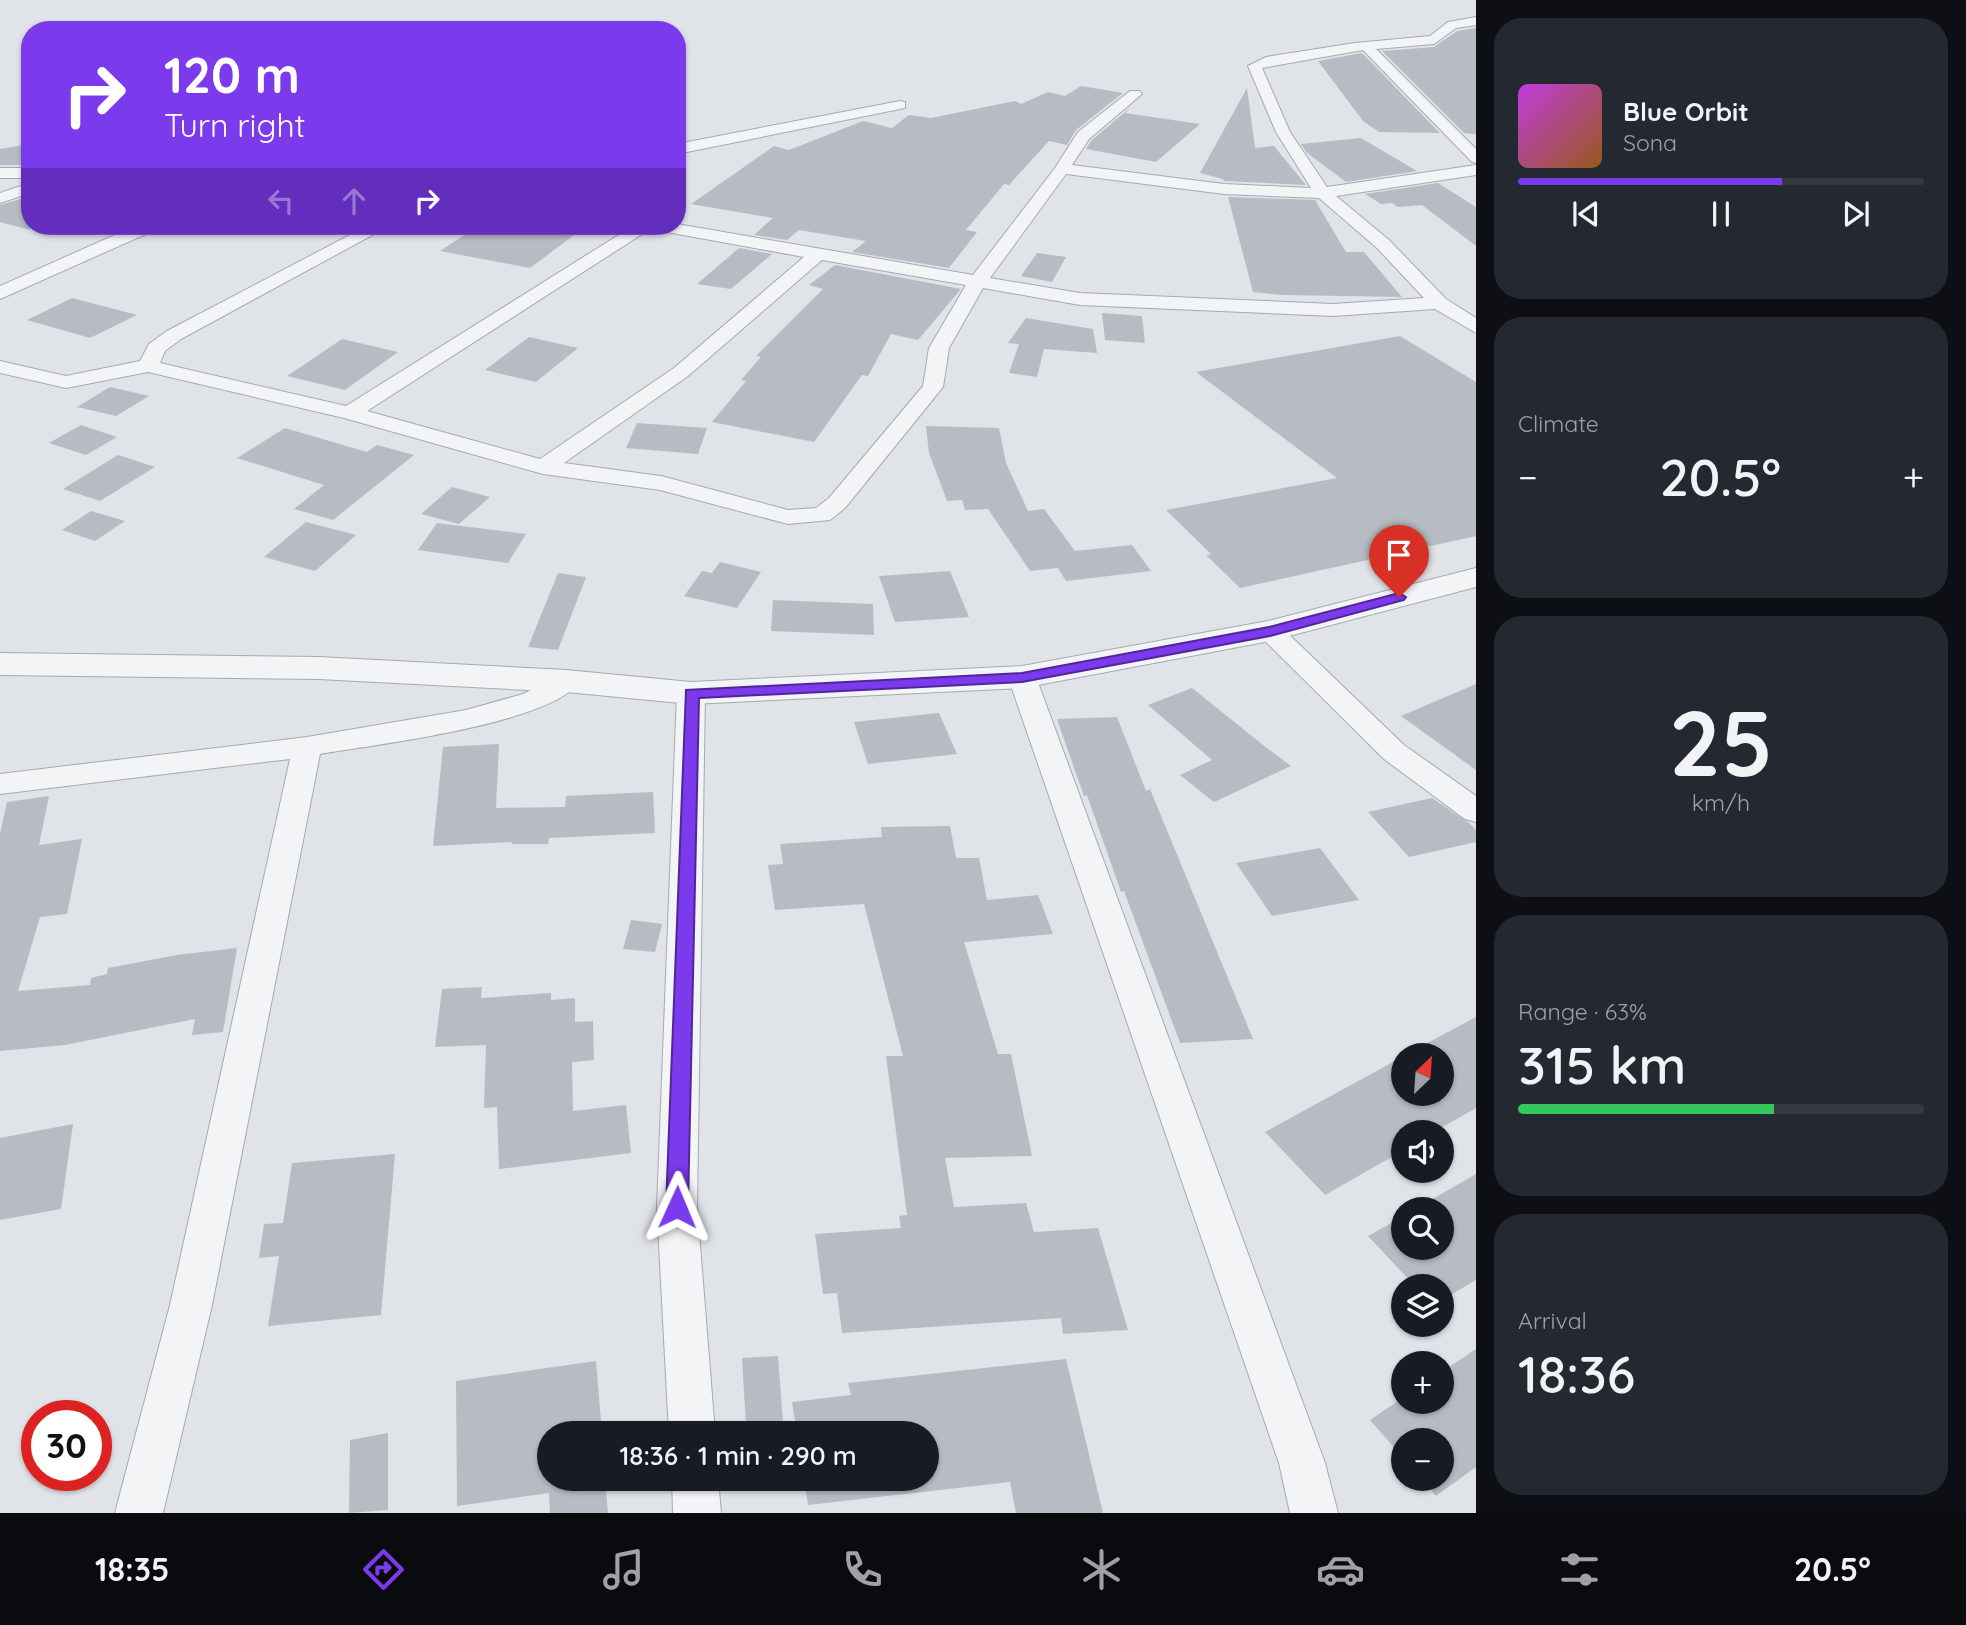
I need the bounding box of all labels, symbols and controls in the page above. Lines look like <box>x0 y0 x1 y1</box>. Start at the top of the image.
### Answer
text: 120 m <box>164 44 300 105</box>
icon: right <box>49 49 140 140</box>
text: Blue Orbit <box>1623 95 1749 128</box>
text: Turn right <box>164 105 305 145</box>
text: Sona <box>1623 128 1677 157</box>
icon: left <box>262 182 300 220</box>
icon: ahead <box>335 182 373 220</box>
icon: right <box>408 182 446 220</box>
icon: previous <box>1567 195 1605 233</box>
icon: pause <box>1702 195 1740 233</box>
icon: next <box>1837 195 1875 233</box>
text: Climate <box>1518 409 1599 438</box>
text: 20.5° <box>1659 444 1781 509</box>
text: − <box>1518 453 1538 501</box>
text: + <box>1903 453 1924 501</box>
pin <box>1369 525 1429 597</box>
icon: arrive <box>1380 536 1418 574</box>
text: 25 <box>1669 685 1773 799</box>
text: km/h <box>1692 788 1750 817</box>
text: Range · 63% <box>1518 997 1647 1026</box>
text: 315 km <box>1518 1032 1686 1097</box>
north arrow <box>1391 1043 1454 1106</box>
map controls <box>1391 1043 1454 1491</box>
button: sound <box>1391 1120 1454 1183</box>
position arrow <box>640 1170 714 1244</box>
button: search <box>1391 1197 1454 1260</box>
button: layers <box>1391 1274 1454 1337</box>
text: Arrival <box>1518 1306 1587 1335</box>
text: 18:36 <box>1518 1341 1635 1406</box>
button: + <box>1391 1351 1454 1414</box>
speed limit sign: 30 <box>21 1400 112 1491</box>
button: − <box>1391 1428 1454 1491</box>
text: 18:36 · 1 min · 290 m <box>619 1439 857 1472</box>
icon: directions <box>359 1545 408 1594</box>
icon: music <box>599 1545 648 1594</box>
icon: phone <box>838 1545 887 1594</box>
icon: climate <box>1077 1545 1126 1594</box>
icon: car <box>1316 1545 1365 1594</box>
icon: filters <box>1555 1545 1604 1594</box>
text: 18:35 <box>95 1549 169 1589</box>
text: 20.5° <box>1794 1549 1871 1589</box>

